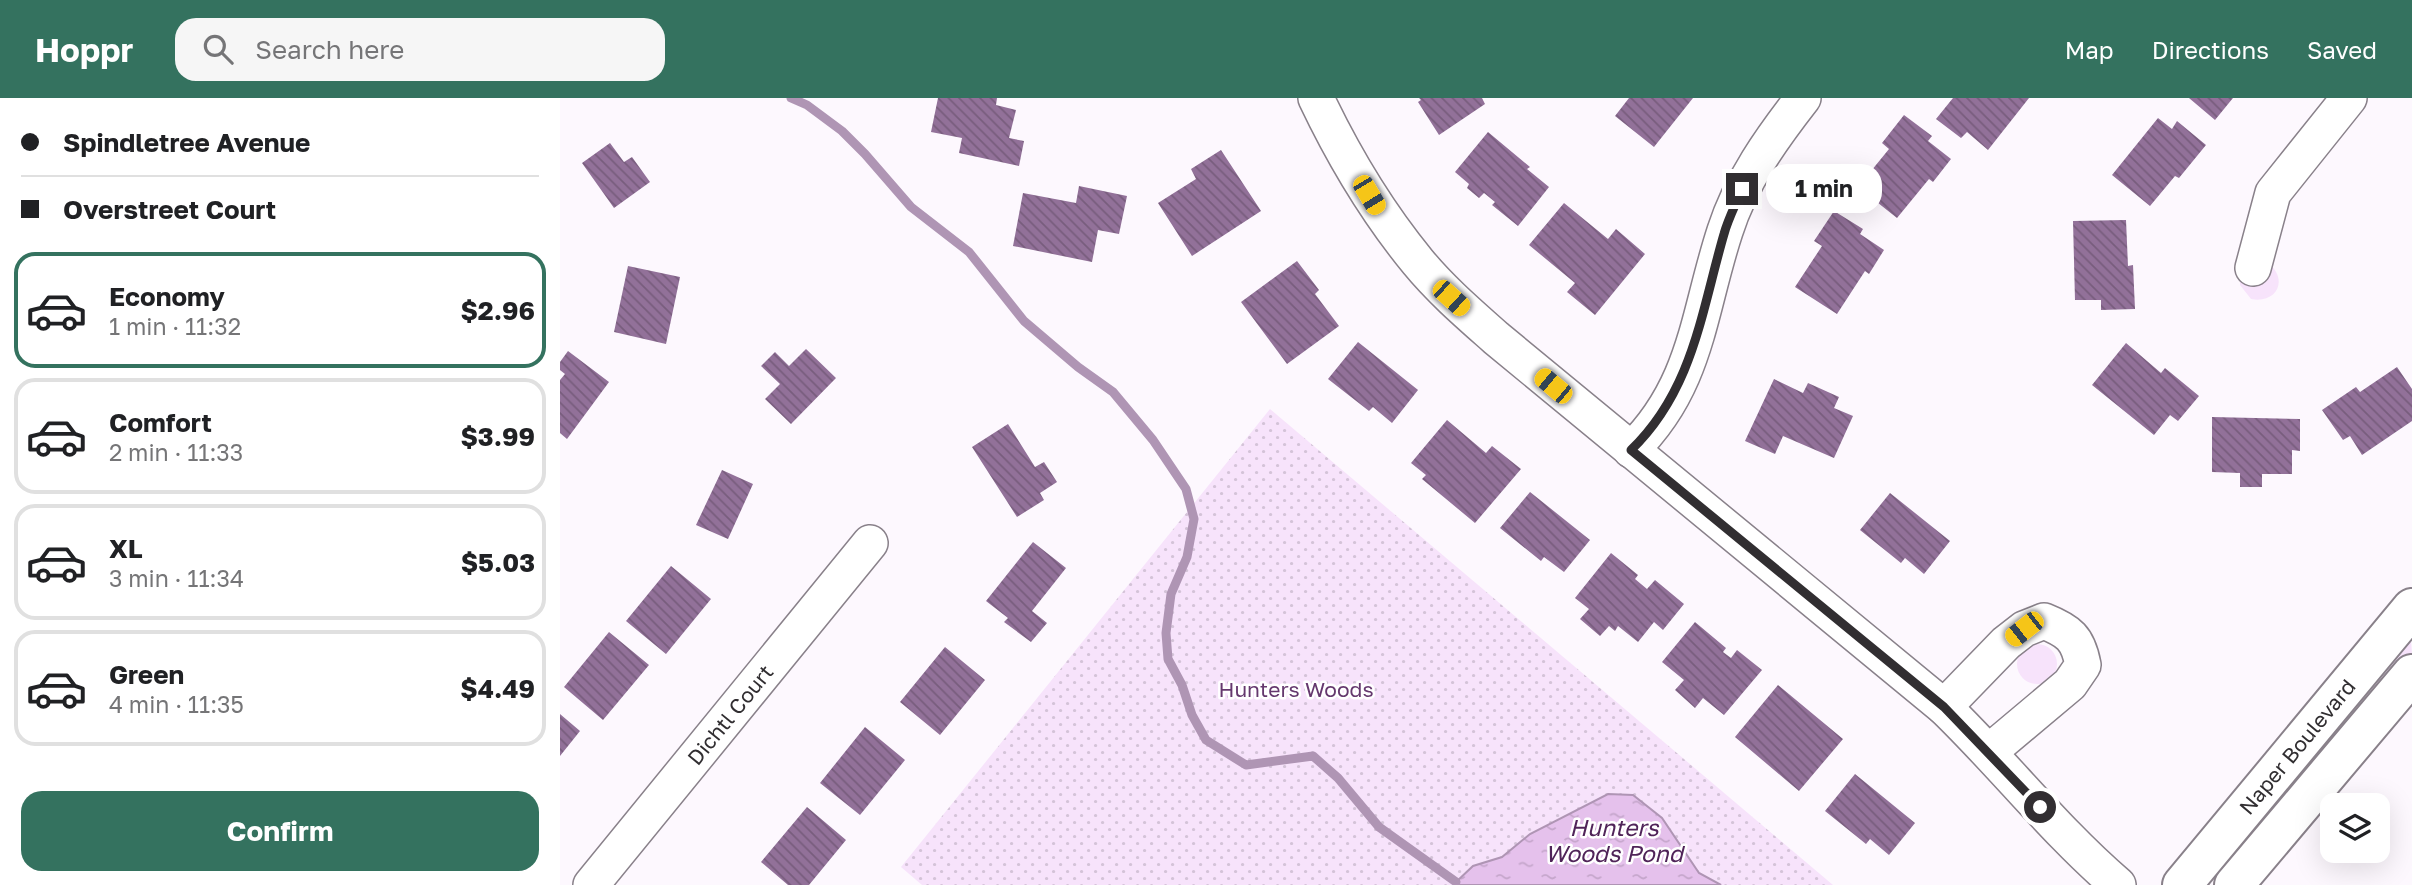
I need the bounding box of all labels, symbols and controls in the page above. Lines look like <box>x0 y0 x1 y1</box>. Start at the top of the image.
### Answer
search box <box>175 18 665 81</box>
text: Hoppr <box>35 30 133 69</box>
icon: search <box>199 30 237 68</box>
text: Search here <box>255 34 404 65</box>
text: Map <box>2065 35 2114 64</box>
text: Directions <box>2152 35 2269 64</box>
text: Saved <box>2307 35 2377 64</box>
text: Spindletree Avenue <box>63 127 310 158</box>
callout: 1 min <box>1766 164 1882 214</box>
car <box>1350 172 1389 218</box>
route end <box>1726 173 1758 205</box>
text: 1 min <box>1795 174 1853 202</box>
text: Overstreet Court <box>63 194 276 225</box>
car <box>1429 276 1474 320</box>
icon: car <box>25 279 88 342</box>
text: Economy <box>109 281 225 312</box>
text: $2.96 <box>460 295 535 326</box>
text: 1 min · 11:32 <box>109 312 241 340</box>
car <box>1531 364 1576 408</box>
icon: car <box>25 405 88 468</box>
text: Comfort <box>109 407 212 438</box>
text: $3.99 <box>460 421 535 452</box>
text: 2 min · 11:33 <box>109 438 243 466</box>
icon: car <box>25 531 88 594</box>
text: XL <box>109 533 143 564</box>
text: $5.03 <box>461 547 535 578</box>
text: 3 min · 11:34 <box>109 564 244 592</box>
car <box>2001 608 2048 650</box>
icon: car <box>25 657 88 720</box>
text: Green <box>109 659 184 690</box>
street label: Dichtl Court <box>682 659 779 770</box>
text: $4.49 <box>460 673 535 704</box>
street label: Naper Boulevard <box>2233 674 2361 819</box>
park label: Hunters Woods <box>1218 676 1374 702</box>
text: 4 min · 11:35 <box>109 690 244 718</box>
button: Confirm <box>21 791 539 871</box>
route start <box>2024 791 2056 823</box>
map controls <box>2320 793 2390 863</box>
button: layers <box>2320 793 2390 863</box>
water label: Hunters Woods Pond <box>1545 813 1686 867</box>

